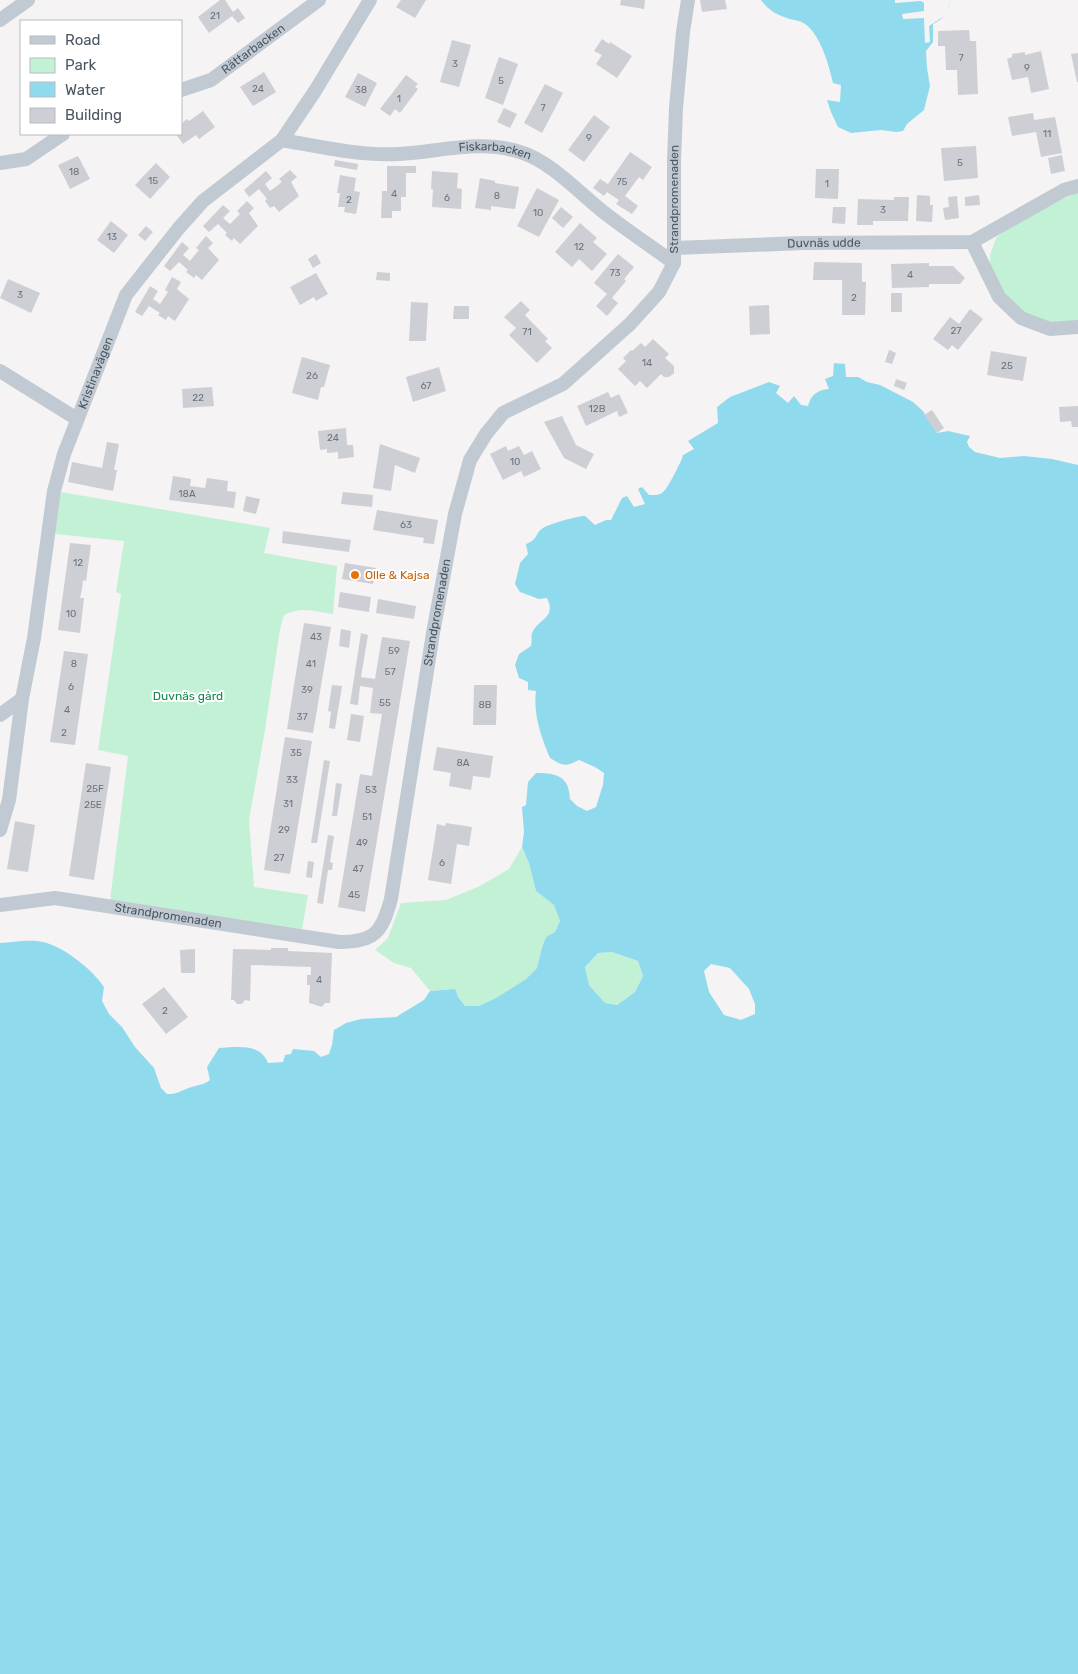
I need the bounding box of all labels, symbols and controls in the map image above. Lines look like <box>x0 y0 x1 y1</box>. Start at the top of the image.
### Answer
house number: 21 <box>210 10 220 22</box>
legend <box>20 20 182 135</box>
street label: Rättarbacken <box>219 21 288 77</box>
text: Road <box>65 31 101 49</box>
house number: 7 <box>958 52 964 64</box>
text: Park <box>65 56 96 74</box>
house number: 3 <box>452 58 458 70</box>
house number: 9 <box>1024 62 1030 74</box>
house number: 5 <box>498 75 504 87</box>
text: Water <box>65 81 105 99</box>
house number: 24 <box>252 83 264 95</box>
house number: 38 <box>355 84 367 96</box>
house number: 1 <box>397 93 401 105</box>
house number: 7 <box>540 102 546 114</box>
text: Building <box>65 106 122 124</box>
house number: 11 <box>1043 128 1051 140</box>
house number: 9 <box>586 132 592 144</box>
street label: Fiskarbacken <box>458 139 534 163</box>
street label: Strandpromenaden <box>667 144 682 253</box>
house number: 5 <box>957 157 963 169</box>
house number: 18 <box>69 166 79 178</box>
house number: 15 <box>148 175 158 187</box>
house number: 75 <box>616 176 628 188</box>
house number: 1 <box>825 178 829 190</box>
house number: 4 <box>391 188 397 200</box>
house number: 8 <box>494 190 500 202</box>
house number: 6 <box>444 192 450 204</box>
house number: 2 <box>346 194 352 206</box>
house number: 3 <box>880 204 886 216</box>
house number: 10 <box>533 207 543 219</box>
house number: 13 <box>107 231 117 243</box>
street label: Duvnäs udde <box>787 236 861 251</box>
house number: 12 <box>574 241 584 253</box>
house number: 73 <box>609 267 621 279</box>
house number: 4 <box>907 269 913 281</box>
house number: 3 <box>17 289 23 301</box>
house number: 2 <box>851 292 857 304</box>
house number: 27 <box>951 325 962 337</box>
house number: 71 <box>522 326 532 338</box>
street label: Kristinavägen <box>75 335 116 411</box>
house number: 14 <box>642 357 652 369</box>
house number: 25 <box>1001 360 1013 372</box>
house number: 26 <box>306 370 318 382</box>
house number: 67 <box>421 380 431 392</box>
house number: 22 <box>192 392 204 404</box>
house number: 12B <box>589 403 606 415</box>
house number: 24 <box>327 432 339 444</box>
house number: 10 <box>510 456 520 468</box>
house number: 18A <box>178 488 196 500</box>
house number: 63 <box>400 519 412 531</box>
house number: 12 <box>73 557 83 569</box>
street label: Strandpromenaden <box>421 558 454 667</box>
place label: Olle & Kajsa <box>365 568 430 582</box>
marker: Olle & Kajsa <box>349 569 361 581</box>
house number: 10 <box>66 608 76 620</box>
house number: 43 <box>310 631 322 643</box>
house number: 59 <box>388 645 400 657</box>
house number: 8 <box>71 658 77 670</box>
house number: 41 <box>306 658 316 670</box>
house number: 57 <box>384 666 396 678</box>
house number: 6 <box>68 681 74 693</box>
house number: 39 <box>301 684 313 696</box>
park label: Duvnäs gård <box>153 689 223 703</box>
house number: 55 <box>379 697 391 709</box>
house number: 8B <box>478 699 492 711</box>
house number: 4 <box>64 704 70 716</box>
house number: 37 <box>296 711 308 723</box>
house number: 2 <box>61 727 67 739</box>
house number: 35 <box>290 747 302 759</box>
house number: 8A <box>456 757 470 769</box>
house number: 33 <box>286 774 298 786</box>
house number: 25F <box>86 783 104 795</box>
house number: 53 <box>365 784 377 796</box>
house number: 31 <box>283 798 293 810</box>
house number: 25E <box>84 799 102 811</box>
house number: 51 <box>362 811 372 823</box>
house number: 29 <box>278 824 290 836</box>
house number: 49 <box>356 837 368 849</box>
house number: 27 <box>274 852 285 864</box>
house number: 6 <box>439 857 445 869</box>
house number: 47 <box>352 863 364 875</box>
house number: 45 <box>348 889 360 901</box>
street label: Strandpromenaden <box>113 900 223 931</box>
house number: 4 <box>316 974 322 986</box>
house number: 2 <box>162 1005 168 1017</box>

